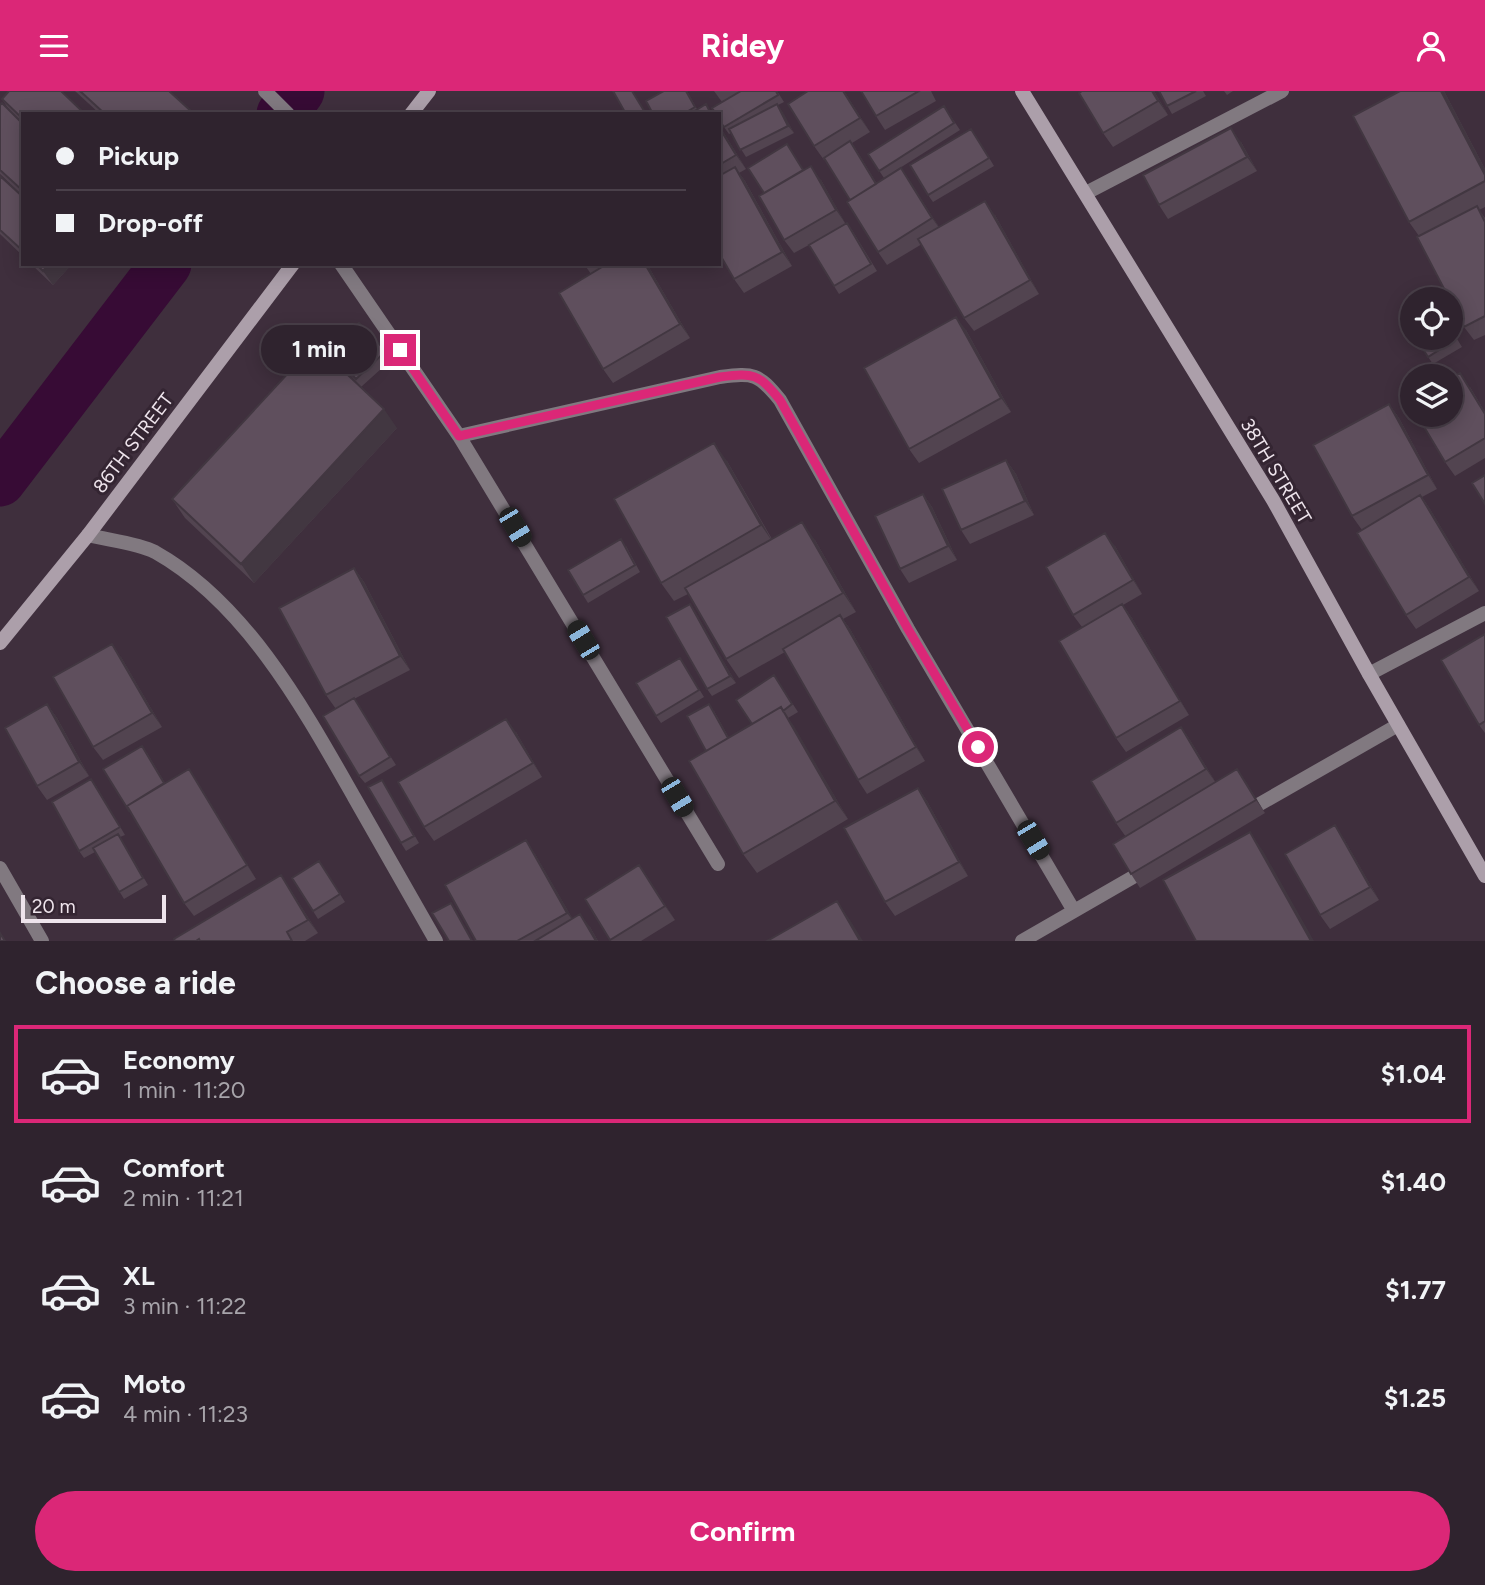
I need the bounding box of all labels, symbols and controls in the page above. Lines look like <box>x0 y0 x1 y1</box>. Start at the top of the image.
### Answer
icon: menu <box>35 27 73 65</box>
text: Ridey <box>701 27 784 65</box>
icon: person <box>1412 27 1450 65</box>
text: Pickup <box>98 140 179 172</box>
text: Drop-off <box>98 207 203 239</box>
map controls <box>1400 287 1463 427</box>
button: locate <box>1400 287 1463 350</box>
callout: 1 min <box>260 325 376 375</box>
route end <box>384 334 416 366</box>
text: 1 min <box>292 335 346 363</box>
button: layers <box>1400 364 1463 427</box>
street label: 86TH STREET <box>88 388 178 497</box>
street label: 38TH STREET <box>1236 414 1317 528</box>
car <box>496 504 535 550</box>
car <box>564 617 603 663</box>
route start <box>962 731 994 763</box>
car <box>658 774 697 820</box>
car <box>1014 817 1053 863</box>
scale bar <box>21 892 166 924</box>
text: 20 m <box>32 895 76 918</box>
text: Choose a ride <box>35 964 236 1002</box>
icon: car <box>39 1043 102 1106</box>
text: Economy <box>123 1044 235 1076</box>
text: $1.04 <box>1381 1058 1446 1090</box>
text: 1 min · 11:20 <box>123 1076 246 1104</box>
icon: car <box>39 1151 102 1214</box>
text: Comfort <box>123 1152 225 1184</box>
text: $1.40 <box>1381 1166 1446 1198</box>
text: 2 min · 11:21 <box>123 1184 244 1212</box>
icon: car <box>39 1259 102 1322</box>
text: XL <box>123 1260 155 1292</box>
text: $1.77 <box>1385 1274 1446 1306</box>
text: 3 min · 11:22 <box>123 1292 247 1320</box>
icon: car <box>39 1367 102 1430</box>
text: Moto <box>123 1368 186 1400</box>
text: $1.25 <box>1384 1382 1446 1414</box>
text: 4 min · 11:23 <box>123 1400 248 1428</box>
button: Confirm <box>35 1491 1450 1571</box>

